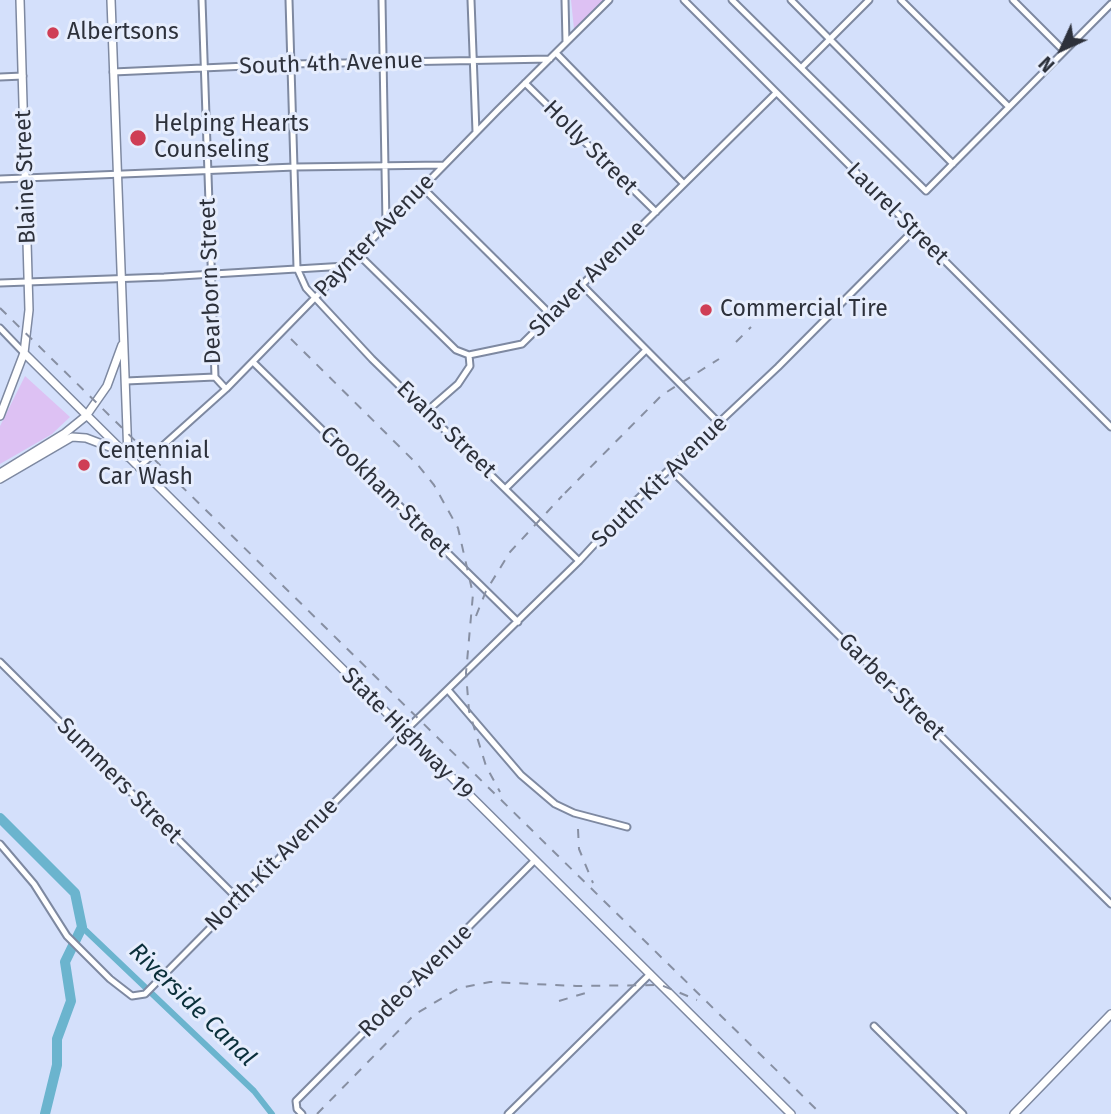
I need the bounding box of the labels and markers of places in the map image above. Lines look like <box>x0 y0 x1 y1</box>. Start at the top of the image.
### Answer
place label: Albertsons <box>67 19 179 47</box>
marker: Albertsons <box>45 25 61 41</box>
place label: Helping Hearts Counseling <box>154 111 309 165</box>
marker: Helping Hearts Counseling <box>128 128 148 148</box>
place label: Commercial Tire <box>720 296 888 324</box>
marker: Commercial Tire <box>698 302 714 318</box>
place label: Centennial Car Wash <box>98 438 209 492</box>
marker: Centennial Car Wash <box>76 457 92 473</box>

